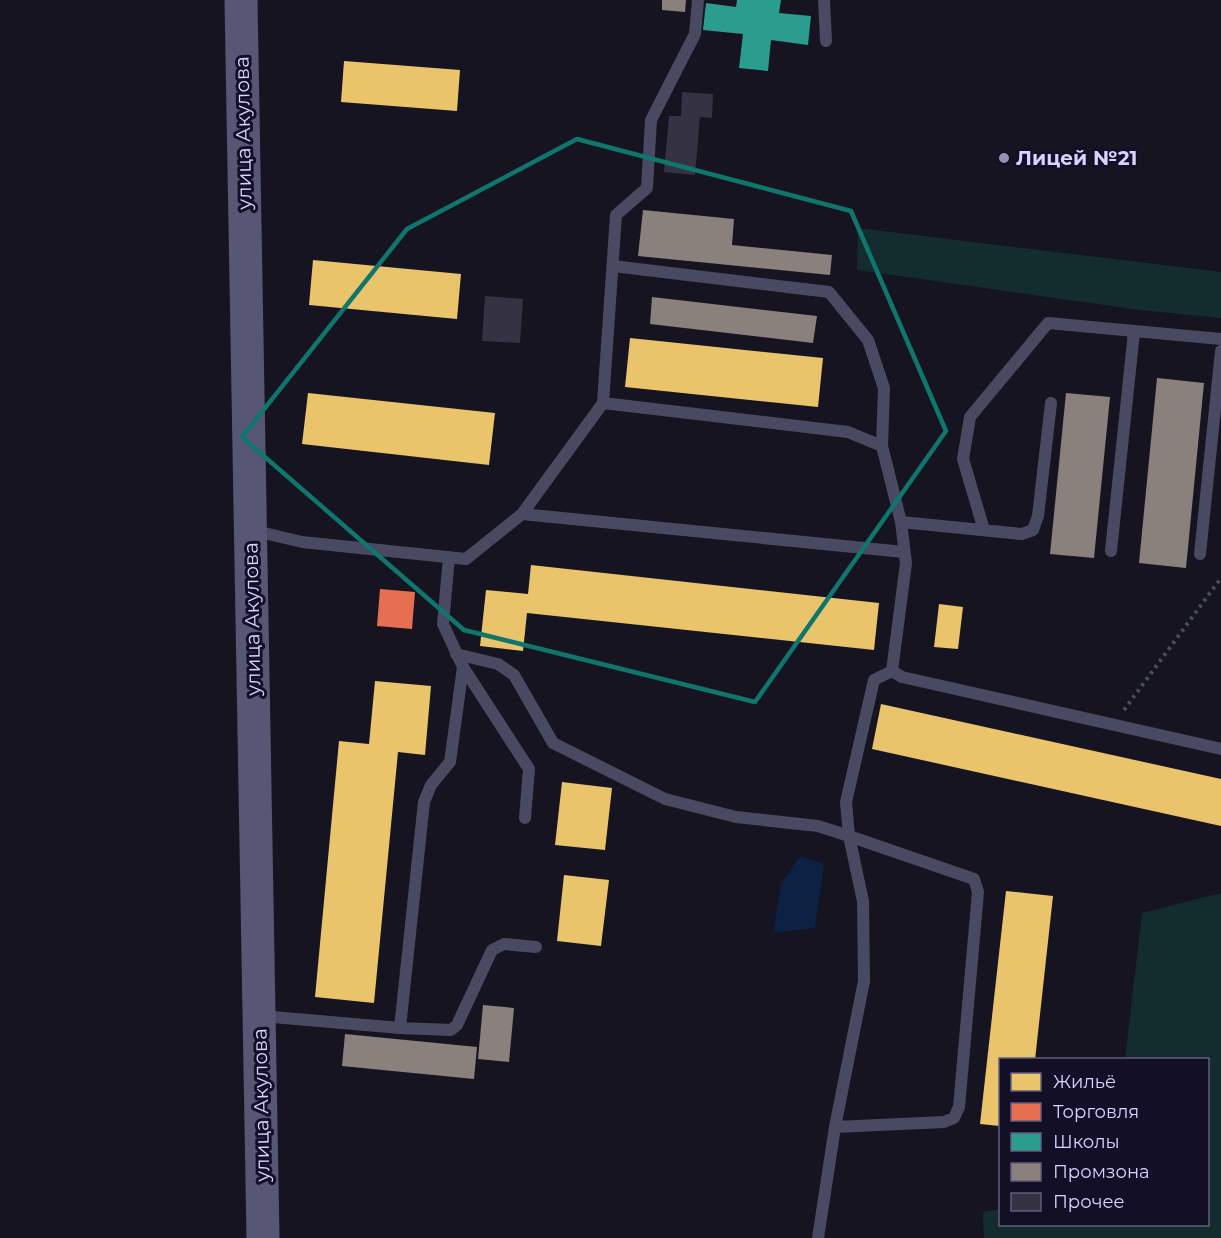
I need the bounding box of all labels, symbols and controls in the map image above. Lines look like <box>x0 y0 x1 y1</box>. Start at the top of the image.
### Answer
street label: улица Акулова <box>230 56 256 211</box>
place label: Лицей №21 <box>1016 146 1137 170</box>
marker: Лицей №21 <box>997 151 1011 165</box>
street label: улица Акулова <box>239 542 265 697</box>
street label: улица Акулова <box>248 1028 274 1183</box>
legend <box>999 1058 1209 1226</box>
text: Жильё <box>1053 1071 1116 1093</box>
text: Торговля <box>1053 1101 1139 1123</box>
text: Школы <box>1053 1131 1120 1153</box>
text: Промзона <box>1053 1161 1150 1183</box>
text: Прочее <box>1053 1191 1125 1213</box>

